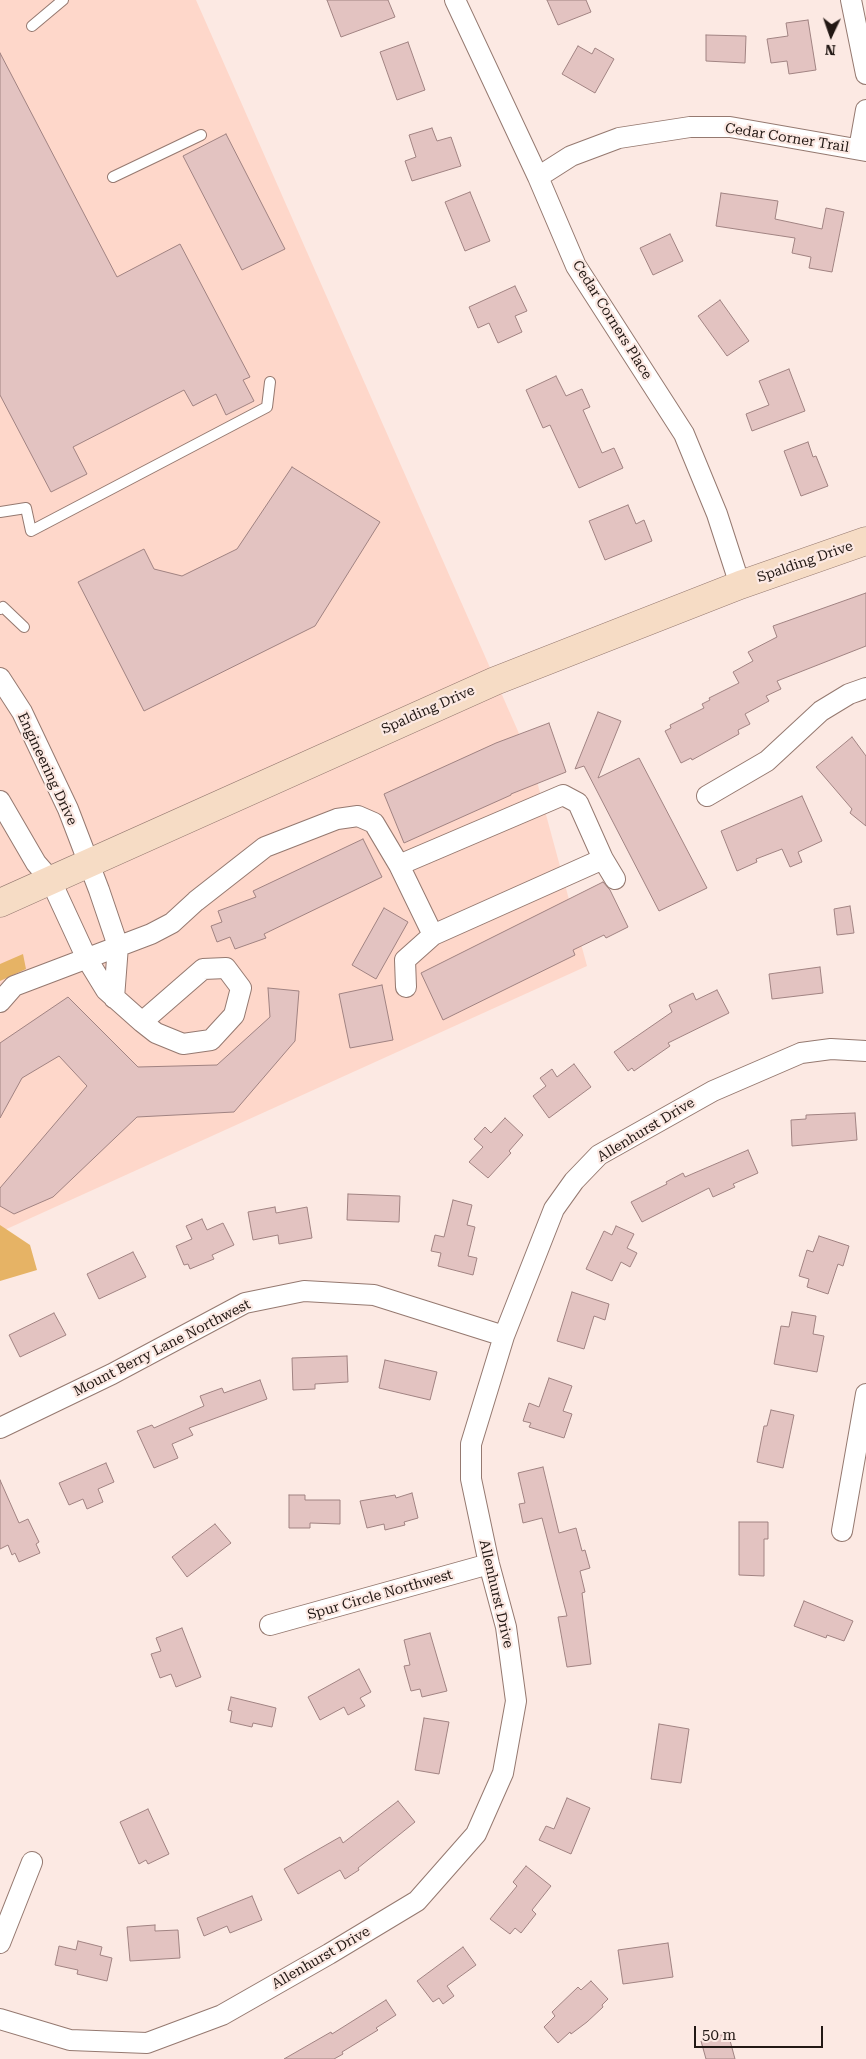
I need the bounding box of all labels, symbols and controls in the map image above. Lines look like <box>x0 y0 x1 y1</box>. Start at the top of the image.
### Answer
north arrow <box>806 10 856 60</box>
text: N <box>824 42 836 58</box>
street label: Cedar Corner Trail <box>724 120 850 156</box>
street label: Cedar Corners Place <box>569 257 655 383</box>
street label: Spalding Drive <box>755 538 855 586</box>
street label: Spalding Drive <box>379 682 477 738</box>
street label: Engineering Drive <box>14 710 80 828</box>
street label: Allenhurst Drive <box>594 1094 698 1166</box>
street label: Mount Berry Lane Northwest <box>71 1296 253 1400</box>
street label: Allenhurst Drive <box>475 1538 517 1650</box>
street label: Spur Circle Northwest <box>306 1566 454 1624</box>
street label: Allenhurst Drive <box>269 1923 373 1993</box>
scale bar <box>696 2016 825 2048</box>
text: 50 m <box>702 2026 736 2044</box>

